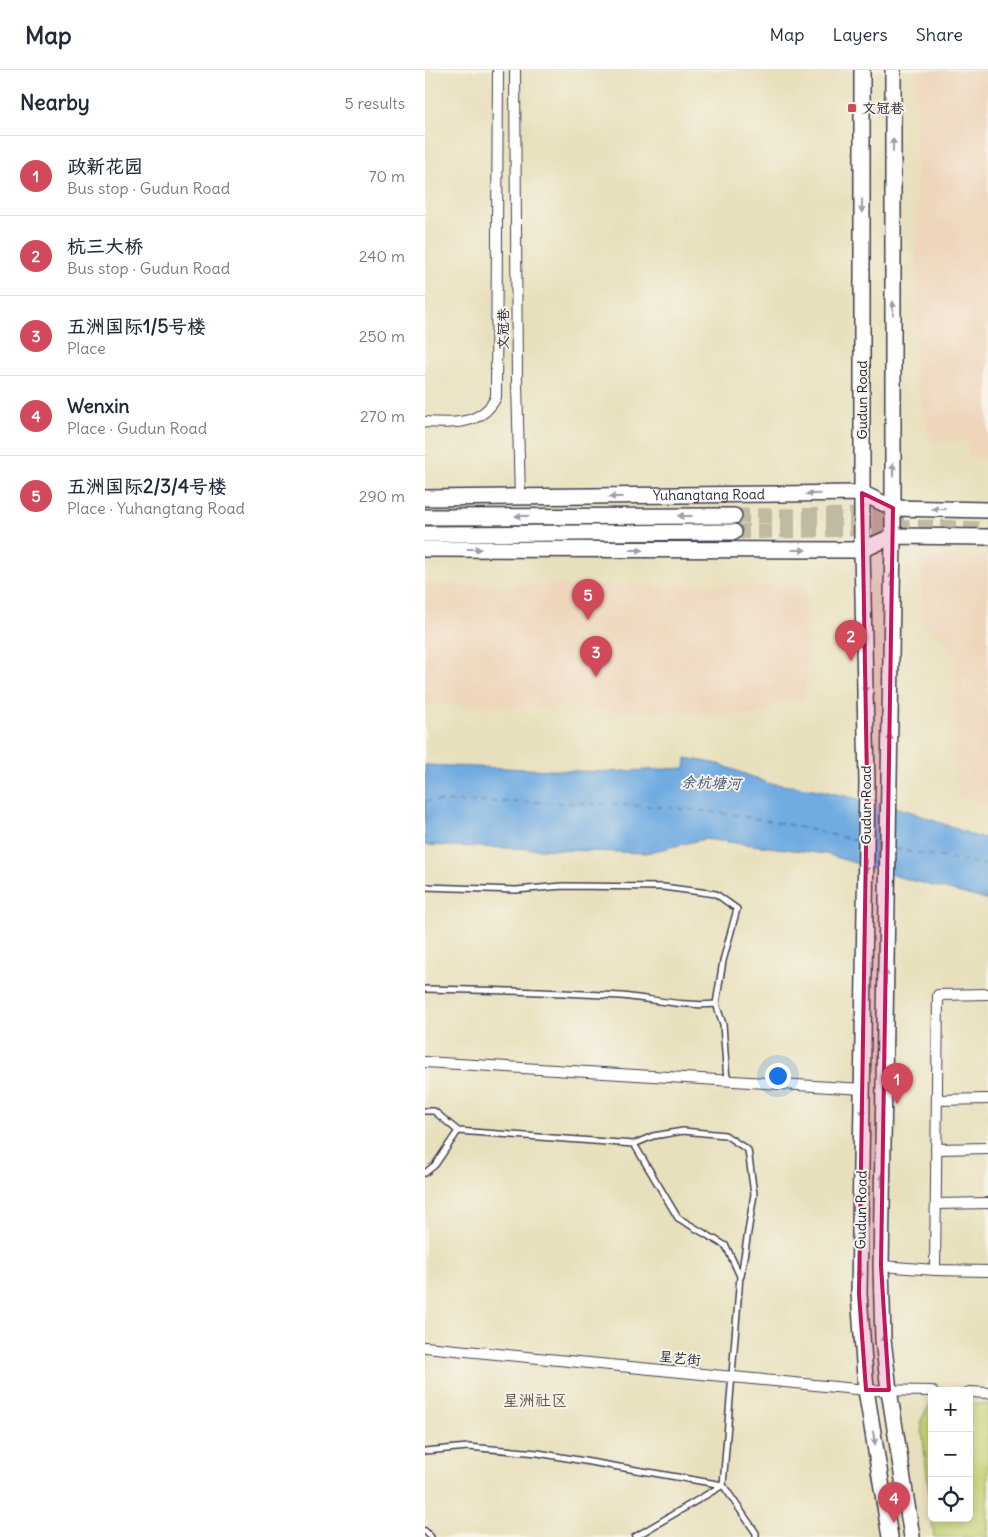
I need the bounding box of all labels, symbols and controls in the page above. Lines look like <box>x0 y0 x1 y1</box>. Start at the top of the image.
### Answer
text: Map <box>25 20 72 50</box>
text: Map <box>769 23 804 46</box>
text: Layers <box>832 23 888 46</box>
text: Share <box>916 23 963 46</box>
text: Nearby <box>20 89 90 116</box>
text: 5 results <box>344 93 405 113</box>
place label: 文冠巷 <box>862 99 905 117</box>
marker: 文冠巷 <box>846 102 858 114</box>
one-way arrow <box>889 137 897 153</box>
text: 政新花园 <box>67 154 143 178</box>
text: 1 <box>33 166 39 186</box>
text: 70 m <box>369 166 405 186</box>
text: Bus stop · Gudun Road <box>67 178 230 198</box>
one-way arrow <box>858 198 866 214</box>
text: 杭三大桥 <box>67 234 143 258</box>
text: 2 <box>32 246 40 266</box>
text: 240 m <box>359 246 405 266</box>
text: Bus stop · Gudun Road <box>67 258 230 278</box>
one-way arrow <box>889 299 897 315</box>
street label: 文冠巷 <box>494 307 512 350</box>
text: 五洲国际1/5号楼 <box>67 314 206 338</box>
text: 3 <box>31 326 41 346</box>
text: 250 m <box>359 326 405 346</box>
text: Place <box>67 338 106 358</box>
street label: Gudun Road <box>853 361 871 439</box>
text: Wenxin <box>67 394 129 418</box>
text: 4 <box>31 406 41 426</box>
text: 270 m <box>360 406 405 426</box>
text: Place · Gudun Road <box>67 418 207 438</box>
one-way arrow <box>889 462 897 478</box>
text: 五洲国际2/3/4号楼 <box>67 474 227 498</box>
street label: Yuhangtang Road <box>653 485 765 504</box>
text: 5 <box>31 486 41 506</box>
text: 290 m <box>359 486 405 506</box>
one-way arrow <box>805 490 821 498</box>
one-way arrow <box>608 493 624 501</box>
text: Place · Yuhangtang Road <box>67 498 245 518</box>
one-way arrow <box>931 505 947 513</box>
one-way arrow <box>514 512 530 520</box>
one-way arrow <box>677 512 693 520</box>
one-way arrow <box>466 545 482 553</box>
one-way arrow <box>628 546 644 554</box>
one-way arrow <box>791 546 807 554</box>
one-way arrow <box>888 570 896 586</box>
pin: 5 <box>572 579 604 620</box>
pin: 2 <box>835 620 867 661</box>
pin: 3 <box>580 636 612 677</box>
one-way arrow <box>861 679 869 695</box>
one-way arrow <box>886 733 894 749</box>
street label: Gudun Road <box>857 766 875 844</box>
water label: 余杭塘河 <box>681 772 744 793</box>
one-way arrow <box>862 858 870 874</box>
one-way arrow <box>882 969 890 985</box>
your location <box>765 1063 791 1089</box>
pin: 1 <box>881 1063 913 1104</box>
one-way arrow <box>859 1101 867 1117</box>
street label: Gudun Road <box>851 1170 871 1250</box>
one-way arrow <box>878 1171 886 1187</box>
one-way arrow <box>856 1264 864 1280</box>
one-way arrow <box>880 1334 888 1350</box>
street label: 星艺街 <box>658 1347 702 1369</box>
map controls <box>928 1387 973 1522</box>
button: + <box>928 1387 973 1432</box>
district label: 星洲社区 <box>503 1390 567 1410</box>
one-way arrow <box>870 1431 878 1447</box>
button: − <box>928 1432 973 1477</box>
button: locate <box>928 1477 973 1522</box>
pin: 4 <box>878 1482 910 1523</box>

